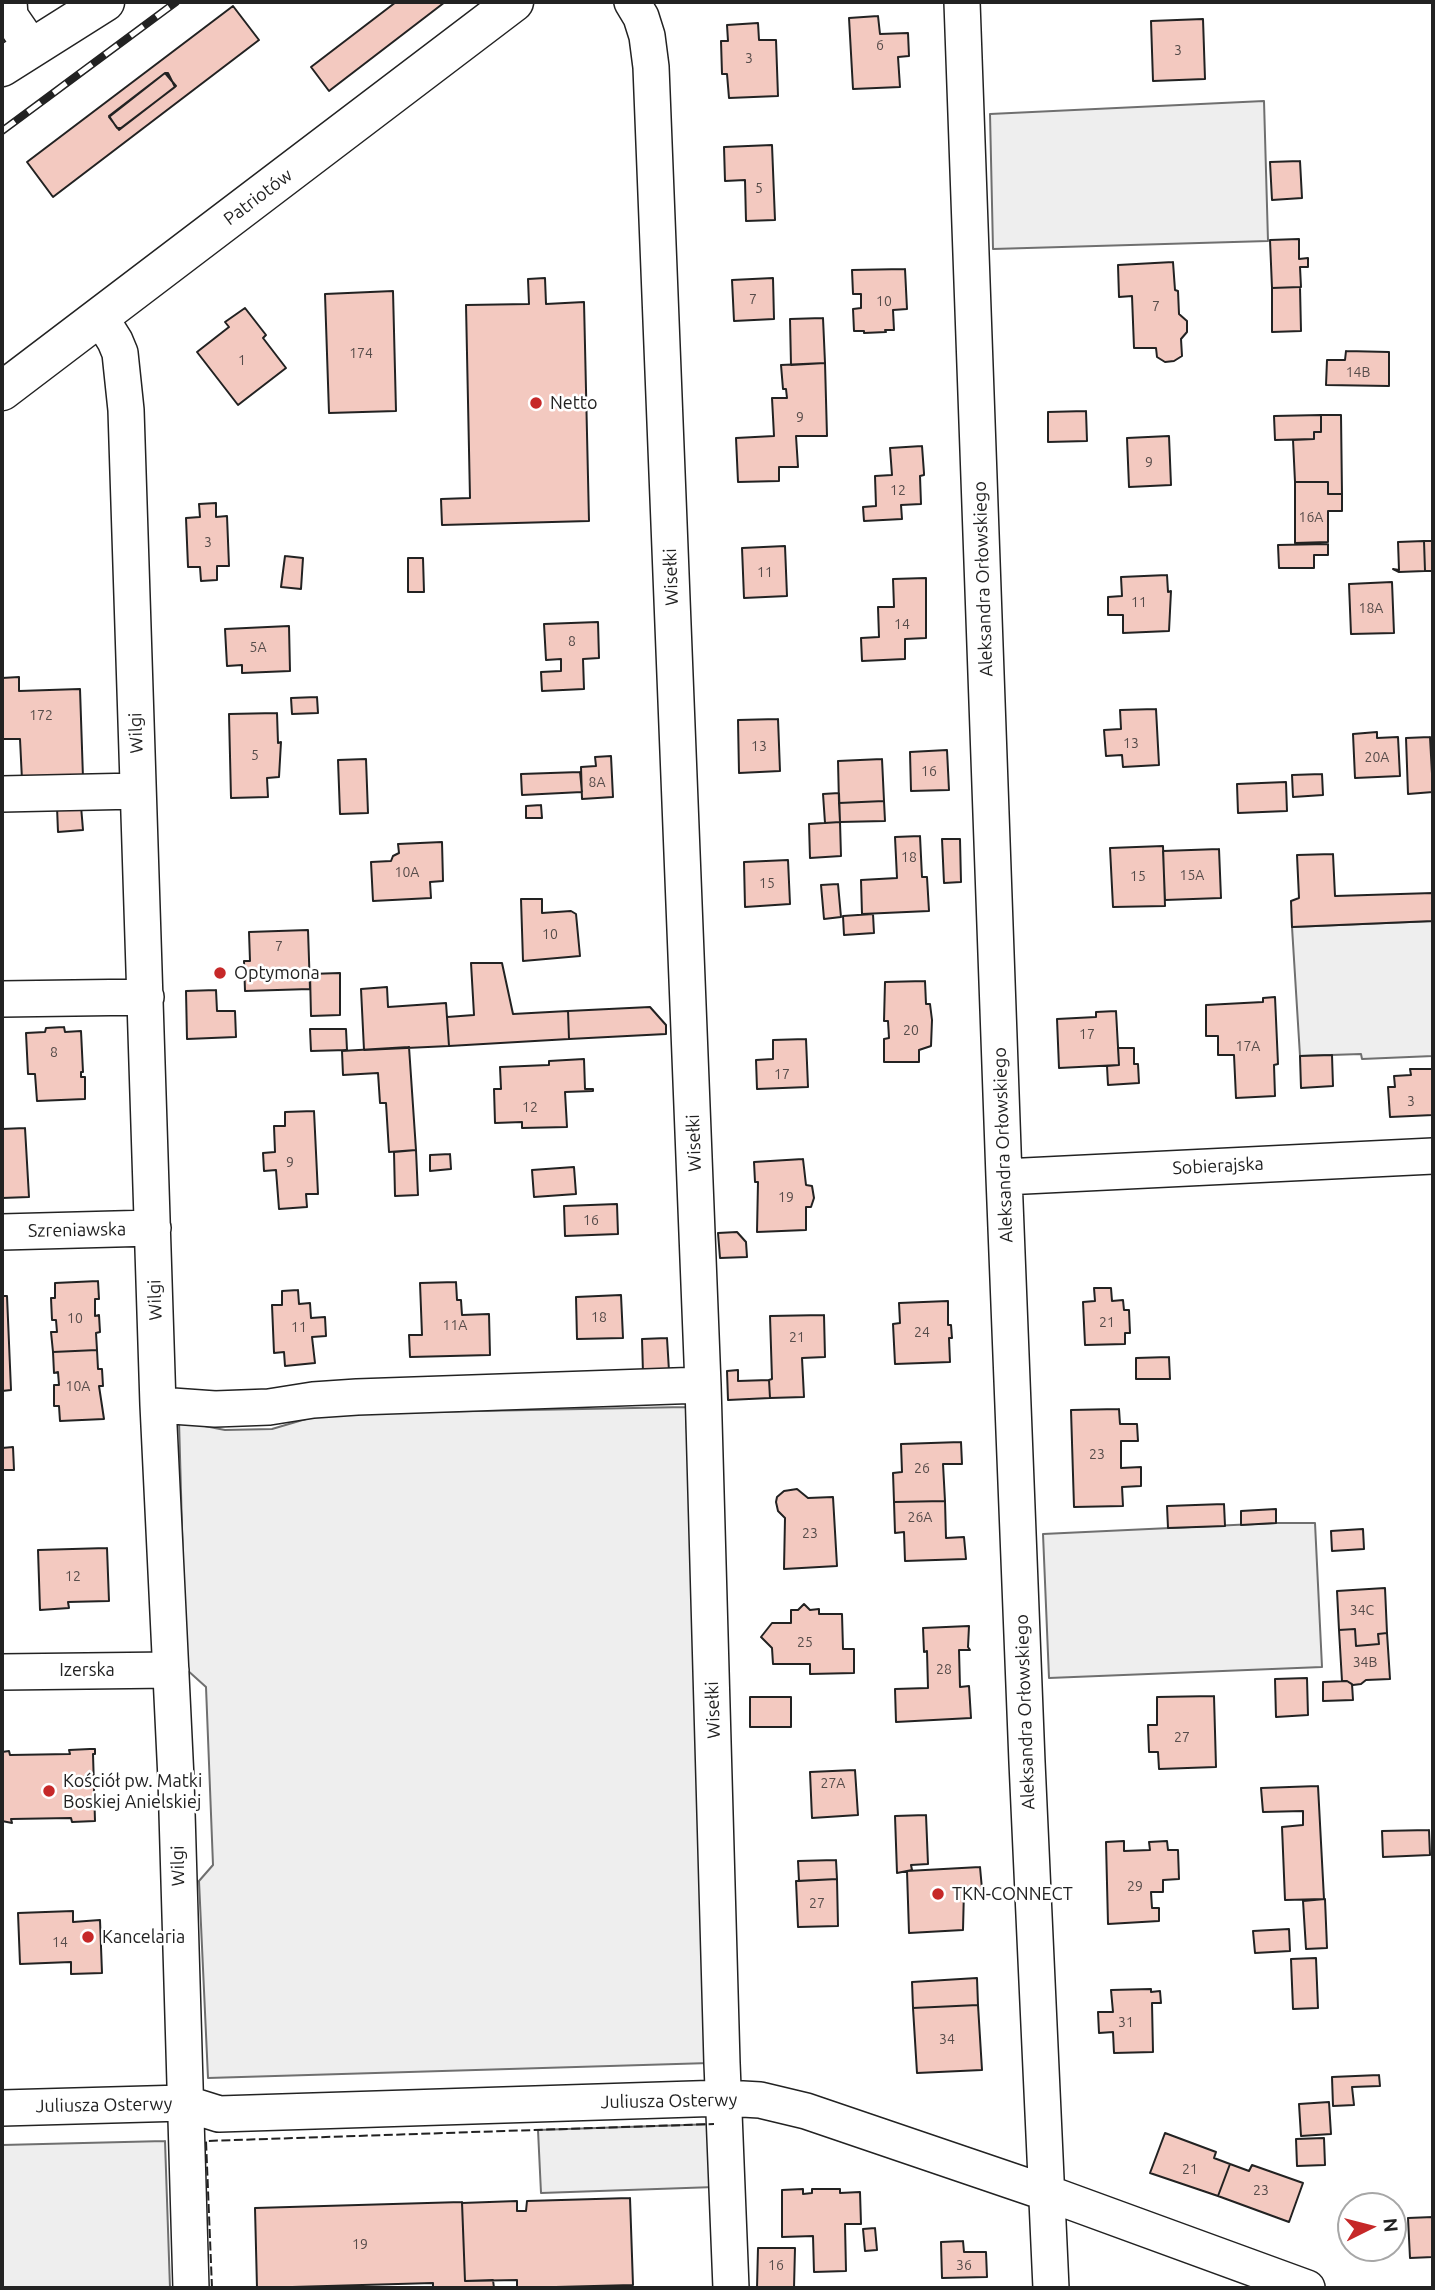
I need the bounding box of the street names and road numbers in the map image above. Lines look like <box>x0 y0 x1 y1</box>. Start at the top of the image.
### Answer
street label: Patriotów <box>219 164 297 230</box>
street label: Aleksandra Orłowskiego <box>969 481 997 677</box>
street label: Wisełki <box>659 548 683 606</box>
street label: Wilgi <box>124 712 148 754</box>
street label: Aleksandra Orłowskiego <box>989 1047 1017 1243</box>
street label: Wisełki <box>682 1114 706 1172</box>
street label: Sobierajska <box>1172 1153 1264 1179</box>
street label: Szreniawska <box>28 1218 126 1242</box>
street label: Wilgi <box>143 1279 167 1321</box>
street label: Aleksandra Orłowskiego <box>1011 1614 1039 1810</box>
street label: Izerska <box>59 1659 115 1681</box>
street label: Wisełki <box>701 1681 725 1739</box>
street label: Wilgi <box>167 1845 189 1887</box>
street label: Juliusza Osterwy <box>600 2089 738 2113</box>
street label: Juliusza Osterwy <box>35 2093 173 2117</box>

